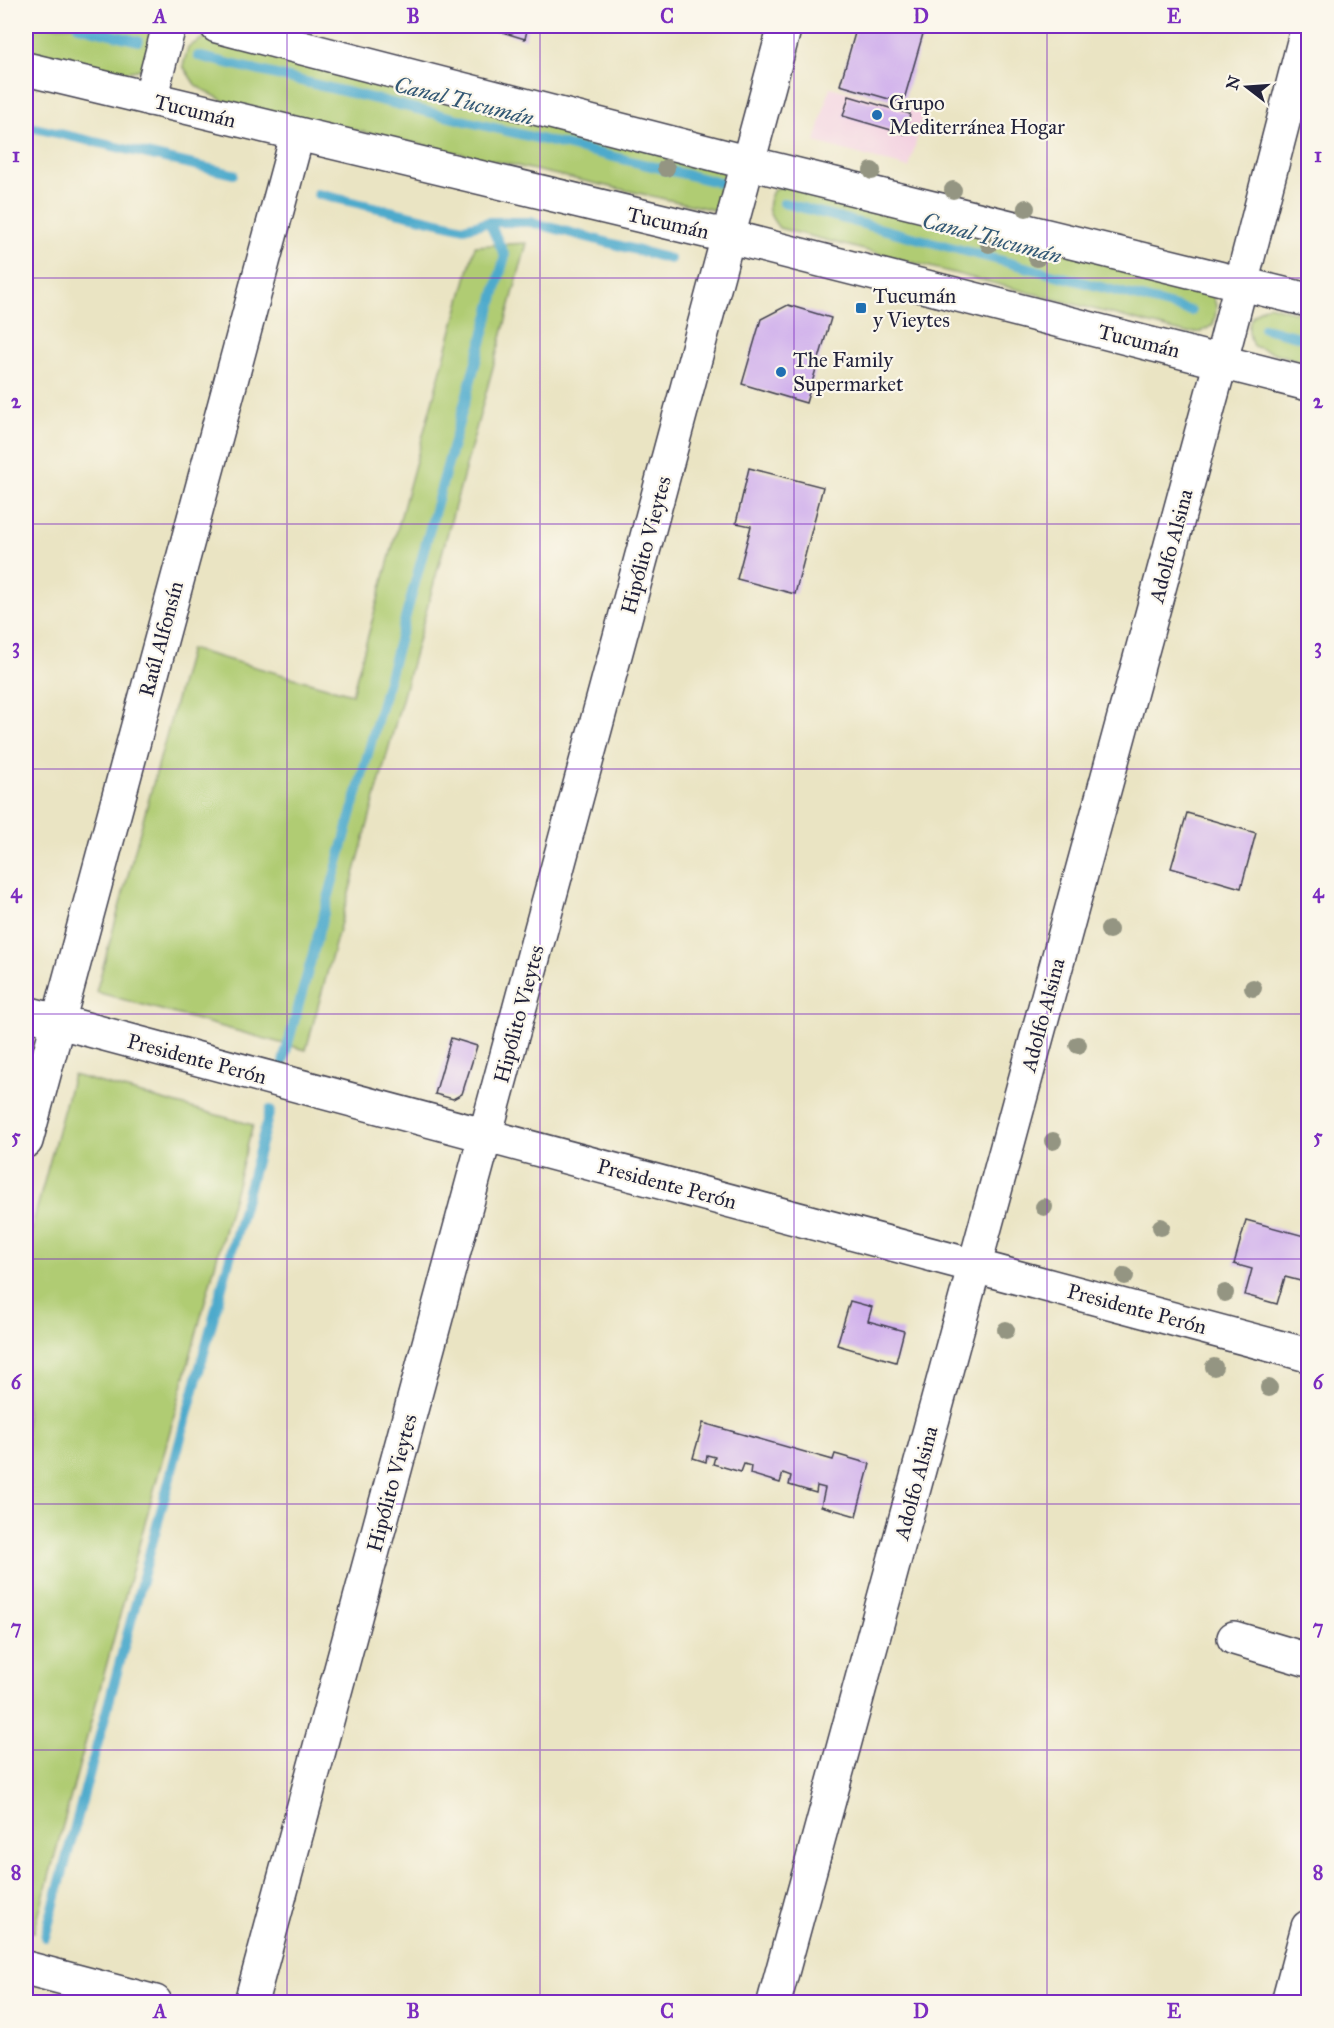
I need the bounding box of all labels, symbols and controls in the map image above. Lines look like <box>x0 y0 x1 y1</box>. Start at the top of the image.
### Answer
text: A <box>151 4 167 28</box>
text: B <box>406 4 420 28</box>
text: C <box>660 4 674 28</box>
text: D <box>913 4 929 28</box>
text: E <box>1167 4 1182 28</box>
north arrow <box>1217 57 1277 117</box>
water label: Canal Tucumán <box>391 71 537 131</box>
text: N <box>1222 73 1244 92</box>
street label: Tucumán <box>151 88 239 134</box>
place label: Grupo Mediterránea Hogar <box>889 90 1065 140</box>
marker: Grupo Mediterránea Hogar <box>870 108 884 122</box>
text: 1 <box>12 143 20 167</box>
text: 1 <box>1314 143 1322 167</box>
street label: Tucumán <box>625 201 711 245</box>
water label: Canal Tucumán <box>920 206 1065 270</box>
place label: Tucumán y Vieytes <box>873 283 956 333</box>
marker: Tucumán y Vieytes <box>854 301 868 315</box>
street label: Tucumán <box>1095 318 1183 364</box>
place label: The Family Supermarket <box>793 347 904 397</box>
marker: The Family Supermarket <box>774 365 788 379</box>
text: 2 <box>11 389 22 413</box>
text: 2 <box>1313 389 1324 413</box>
street label: Hipólito Vieytes <box>615 473 677 617</box>
street label: Adolfo Alsina <box>1143 486 1199 607</box>
street label: Raúl Alfonsín <box>133 578 189 700</box>
text: 3 <box>12 634 20 659</box>
text: 3 <box>1314 634 1322 659</box>
text: 4 <box>10 879 22 904</box>
text: 4 <box>1312 879 1324 904</box>
street label: Hipólito Vieytes <box>488 942 550 1086</box>
street label: Adolfo Alsina <box>1015 955 1071 1076</box>
street label: Presidente Perón <box>125 1028 269 1090</box>
text: 5 <box>11 1124 21 1148</box>
text: 5 <box>1313 1124 1323 1148</box>
street label: Presidente Perón <box>595 1153 739 1215</box>
street label: Presidente Perón <box>1065 1278 1209 1340</box>
text: 6 <box>11 1370 23 1394</box>
text: 6 <box>1313 1370 1325 1394</box>
street label: Hipólito Vieytes <box>361 1411 423 1555</box>
street label: Adolfo Alsina <box>888 1423 944 1544</box>
text: 7 <box>11 1615 22 1639</box>
text: 7 <box>1313 1615 1324 1639</box>
text: 8 <box>11 1860 21 1884</box>
text: 8 <box>1313 1860 1323 1884</box>
text: A <box>151 1999 167 2023</box>
text: B <box>406 1999 420 2023</box>
text: C <box>660 1999 674 2023</box>
text: D <box>913 1999 929 2023</box>
text: E <box>1167 1999 1182 2023</box>

